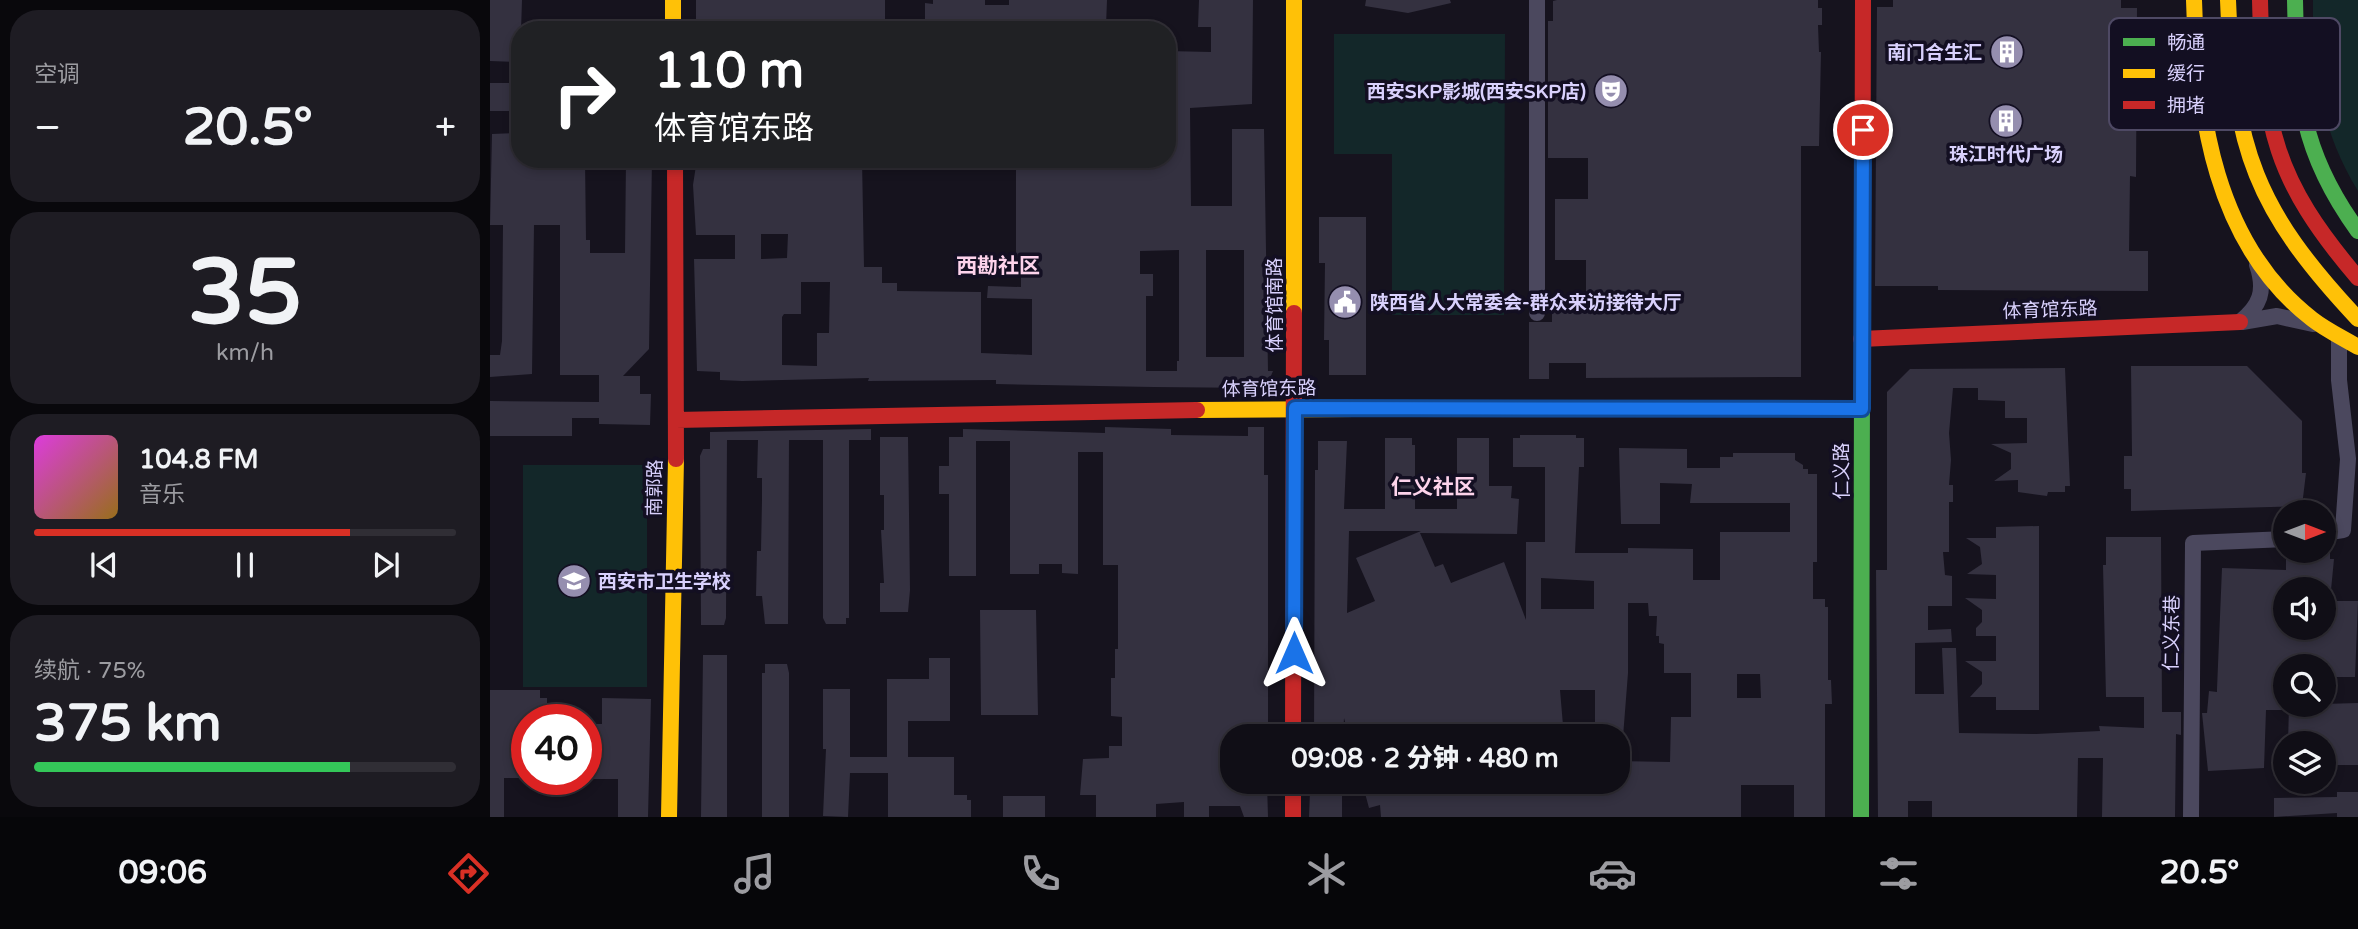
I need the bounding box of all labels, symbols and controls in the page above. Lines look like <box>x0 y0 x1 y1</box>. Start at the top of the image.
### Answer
legend <box>2109 18 2340 130</box>
text: 畅通 <box>2167 32 2205 54</box>
building icon: 南门合生汇 <box>1988 33 2026 71</box>
text: 110 m <box>654 42 804 101</box>
place label: 南门合生汇 <box>1887 42 1982 64</box>
icon: right <box>539 49 630 140</box>
text: 空调 <box>34 61 80 89</box>
text: 缓行 <box>2167 63 2205 85</box>
theatre icon: 西安SKP影城(西安SKP店) <box>1592 72 1630 110</box>
place label: 西安SKP影城(西安SKP店) <box>1367 81 1586 103</box>
text: 拥堵 <box>2167 95 2205 117</box>
text: 20.5° <box>183 96 313 159</box>
pin <box>1833 100 1893 160</box>
building icon: 珠江时代广场 <box>1987 102 2025 140</box>
text: − <box>34 105 61 151</box>
text: + <box>435 105 456 151</box>
text: 体育馆东路 <box>654 110 814 148</box>
icon: arrive <box>1844 111 1882 149</box>
place label: 珠江时代广场 <box>1949 144 2063 166</box>
text: 35 <box>188 238 302 348</box>
district label: 西勘社区 <box>956 254 1040 279</box>
street label: 体育馆南路 <box>1264 257 1286 353</box>
public building icon: 陕西省人大常委会-群众来访接待大厅 <box>1326 283 1364 321</box>
place label: 陕西省人大常委会-群众来访接待大厅 <box>1370 292 1682 314</box>
street label: 体育馆东路 <box>2002 297 2098 323</box>
text: km/h <box>216 339 274 367</box>
street label: 体育馆东路 <box>1221 377 1317 401</box>
street label: 仁义路 <box>1831 442 1853 500</box>
text: 104.8 FM <box>139 444 259 475</box>
street label: 南郭路 <box>644 459 666 517</box>
district label: 仁义社区 <box>1391 475 1475 500</box>
text: 音乐 <box>139 481 185 509</box>
north arrow <box>2273 500 2336 564</box>
map controls <box>2273 500 2336 794</box>
icon: previous <box>85 546 123 584</box>
icon: pause <box>226 546 264 584</box>
icon: next <box>367 546 405 584</box>
school or university icon: 西安市卫生学校 <box>555 562 593 600</box>
place label: 西安市卫生学校 <box>598 571 731 593</box>
button: sound <box>2273 577 2336 640</box>
street label: 仁义东巷 <box>2160 595 2184 671</box>
position arrow <box>1257 616 1331 690</box>
button: search <box>2273 654 2336 717</box>
text: 续航 · 75% <box>34 657 146 685</box>
text: 375 km <box>34 692 222 755</box>
speed limit sign: 40 <box>511 704 602 795</box>
button: layers <box>2273 731 2336 794</box>
text: 09:08 · 2 分钟 · 480 m <box>1291 743 1559 774</box>
icon: directions <box>444 849 493 898</box>
icon: music <box>730 849 779 898</box>
icon: phone <box>1016 849 1065 898</box>
icon: climate <box>1302 849 1351 898</box>
icon: car <box>1588 849 1637 898</box>
icon: filters <box>1874 849 1923 898</box>
text: 09:06 <box>118 854 207 892</box>
text: 20.5° <box>2159 854 2239 892</box>

